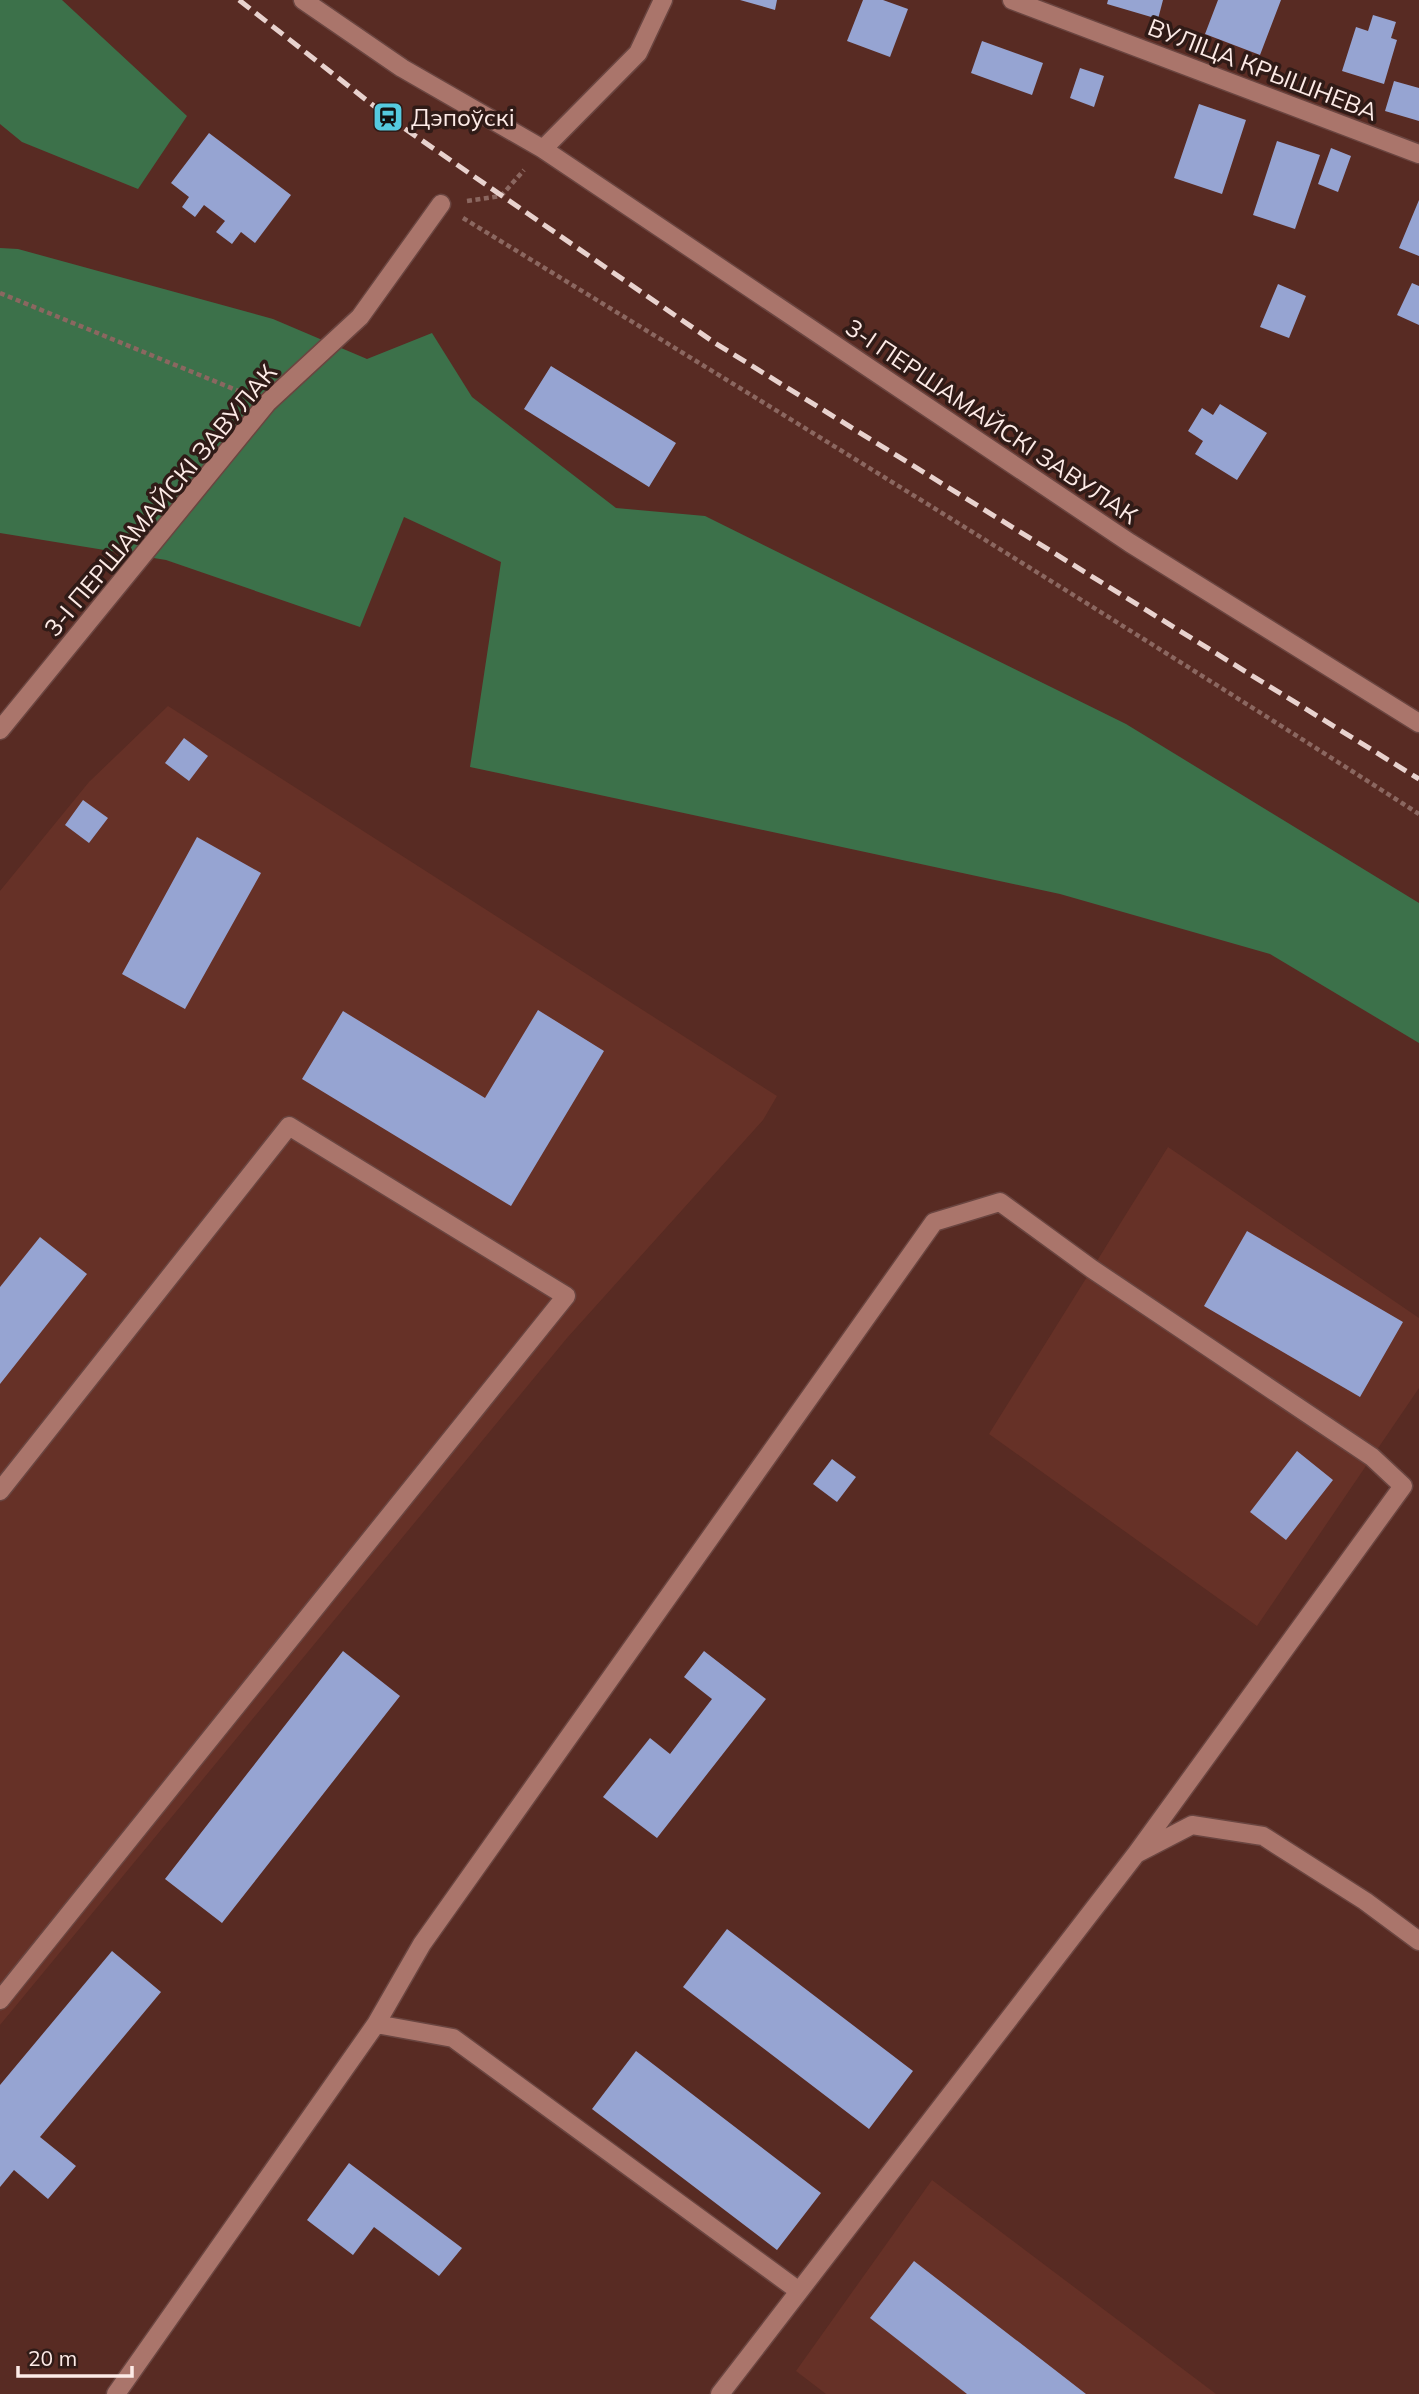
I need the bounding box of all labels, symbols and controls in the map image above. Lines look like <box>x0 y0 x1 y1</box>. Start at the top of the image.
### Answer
street label: ВУЛІЦА КРЫШНЕВА <box>1144 11 1382 127</box>
station icon: Дэпоўскі <box>371 100 405 134</box>
place label: Дэпоўскі <box>411 102 515 132</box>
street label: 3-І ПЕРШАМАЙСКІ ЗАВУЛАК <box>840 312 1144 530</box>
street label: 3-І ПЕРШАМАЙСКІ ЗАВУЛАК <box>37 358 283 642</box>
scale bar <box>18 2334 131 2378</box>
text: 20 m <box>28 2345 77 2371</box>

